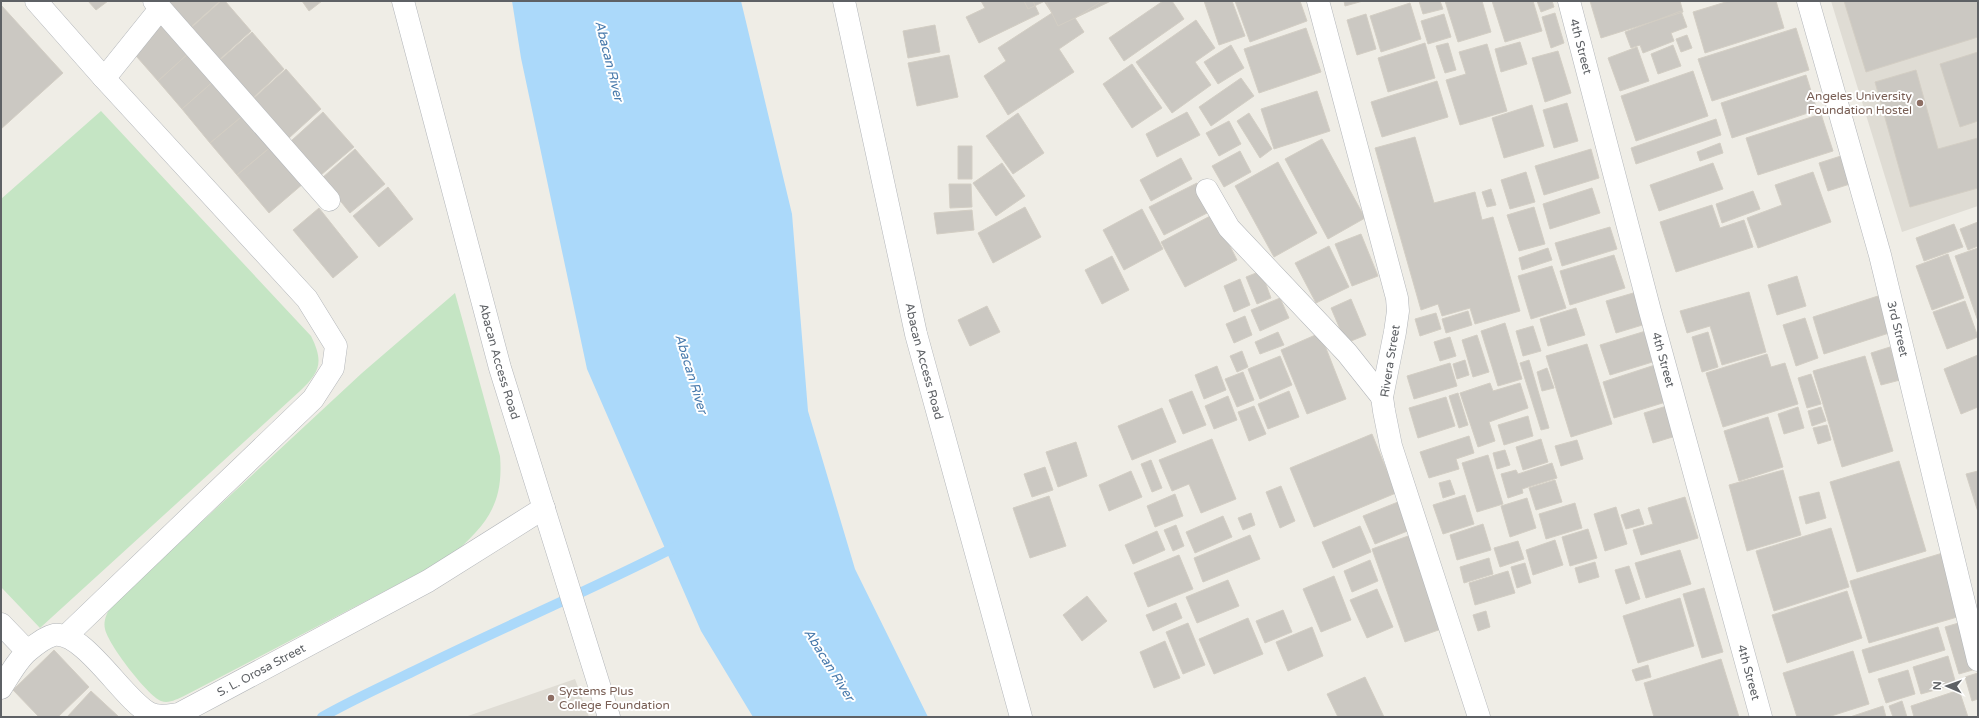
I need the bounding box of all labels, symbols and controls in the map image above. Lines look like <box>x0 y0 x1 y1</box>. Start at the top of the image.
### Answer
street label: 4th Street <box>1567 17 1595 76</box>
water label: Abacan River <box>591 19 627 105</box>
place label: Angeles University Foundation Hostel <box>1806 89 1913 117</box>
marker: Angeles University Foundation Hostel <box>1915 98 1925 108</box>
street label: 3rd Street <box>1884 300 1911 359</box>
street label: Abacan Access Road <box>476 302 523 421</box>
street label: Abacan Access Road <box>902 302 946 421</box>
street label: Rivera Street <box>1377 323 1403 398</box>
street label: 4th Street <box>1649 331 1678 389</box>
water label: Abacan River <box>671 332 711 418</box>
water label: Abacan River <box>800 626 859 706</box>
street label: S. L. Orosa Street <box>215 641 308 699</box>
street label: 4th Street <box>1735 643 1763 702</box>
north arrow <box>1927 666 1967 706</box>
text: N <box>1931 681 1944 690</box>
place label: Systems Plus College Foundation <box>559 684 670 712</box>
marker: Systems Plus College Foundation <box>546 693 556 703</box>

